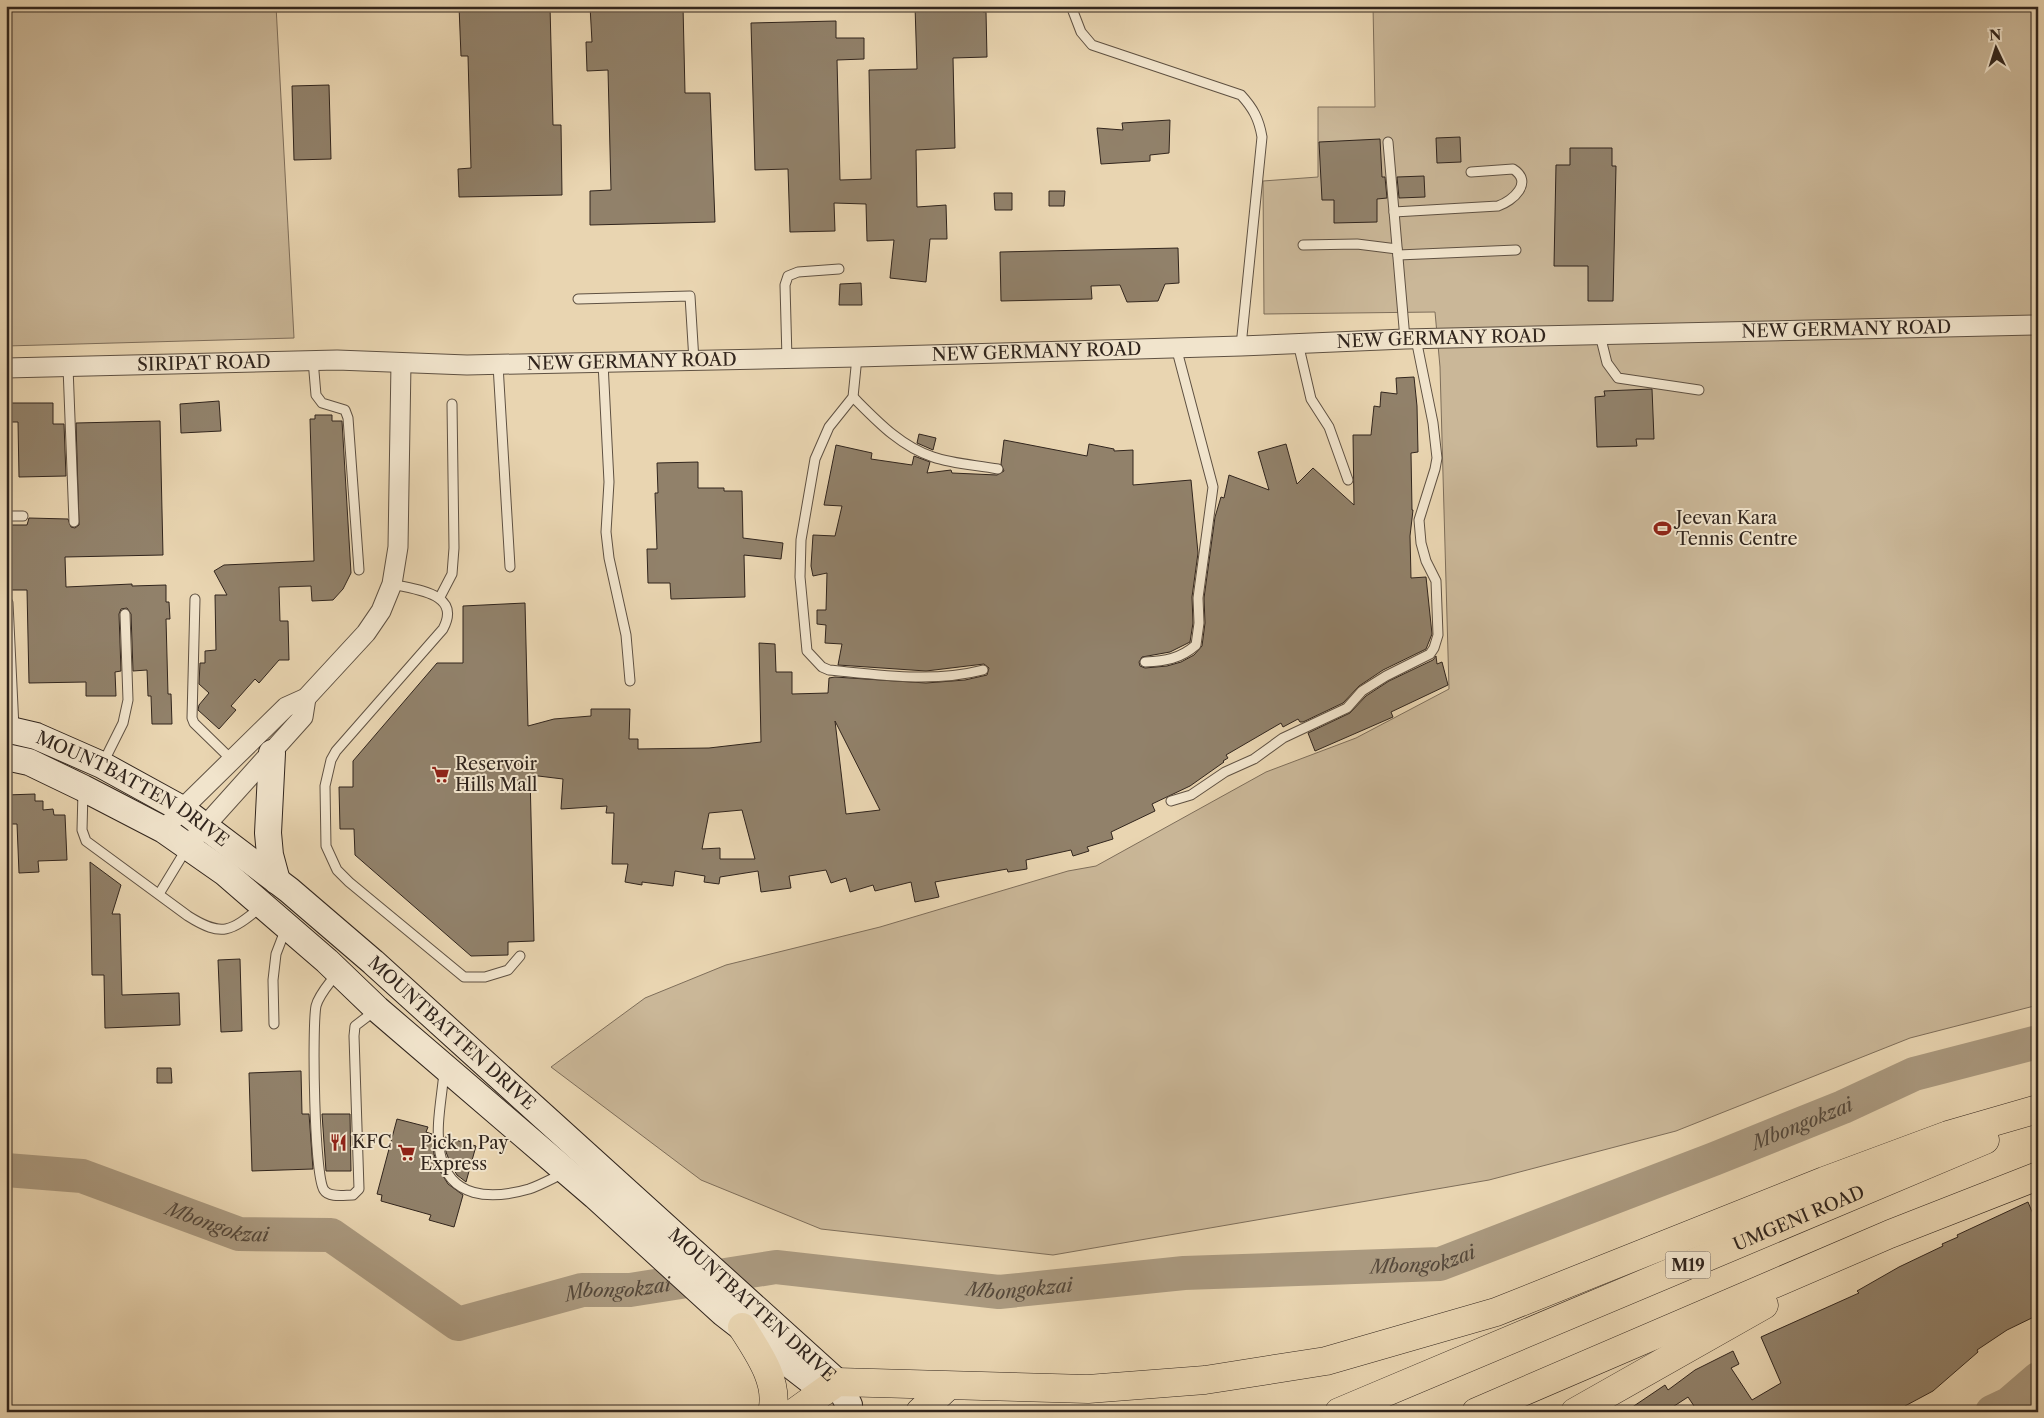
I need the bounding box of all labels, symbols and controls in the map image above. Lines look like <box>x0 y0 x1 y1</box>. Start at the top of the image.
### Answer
north arrow <box>1972 22 2022 72</box>
text: N <box>1988 26 2002 44</box>
street label: NEW GERMANY ROAD <box>1741 316 1951 343</box>
street label: NEW GERMANY ROAD <box>1336 325 1547 353</box>
street label: NEW GERMANY ROAD <box>932 338 1142 366</box>
street label: NEW GERMANY ROAD <box>527 348 737 375</box>
street label: SIRIPAT ROAD <box>137 351 271 376</box>
place label: Jeevan Kara Tennis Centre <box>1673 507 1798 550</box>
sports icon: Jeevan Kara Tennis Centre <box>1652 518 1672 538</box>
street label: MOUNTBATTEN DRIVE <box>33 726 233 851</box>
place label: Reservoir Hills Mall <box>455 753 537 796</box>
supermarket icon: Reservoir Hills Mall <box>431 764 451 784</box>
street label: MOUNTBATTEN DRIVE <box>363 952 540 1114</box>
water label: Mbongokzai <box>1746 1092 1857 1155</box>
place label: KFC <box>352 1131 392 1153</box>
restaurant icon: KFC <box>328 1132 348 1152</box>
place label: Pick n Pay Express <box>420 1132 509 1175</box>
supermarket icon: Pick n Pay Express <box>396 1143 416 1163</box>
street label: UMGENI ROAD <box>1730 1181 1868 1256</box>
water label: Mbongokzai <box>161 1196 270 1246</box>
street label: MOUNTBATTEN DRIVE <box>664 1224 840 1386</box>
water label: Mbongokzai <box>1368 1240 1479 1278</box>
road number: M19 <box>1666 1252 1710 1278</box>
water label: Mbongokzai <box>560 1272 673 1306</box>
water label: Mbongokzai <box>963 1273 1075 1304</box>

